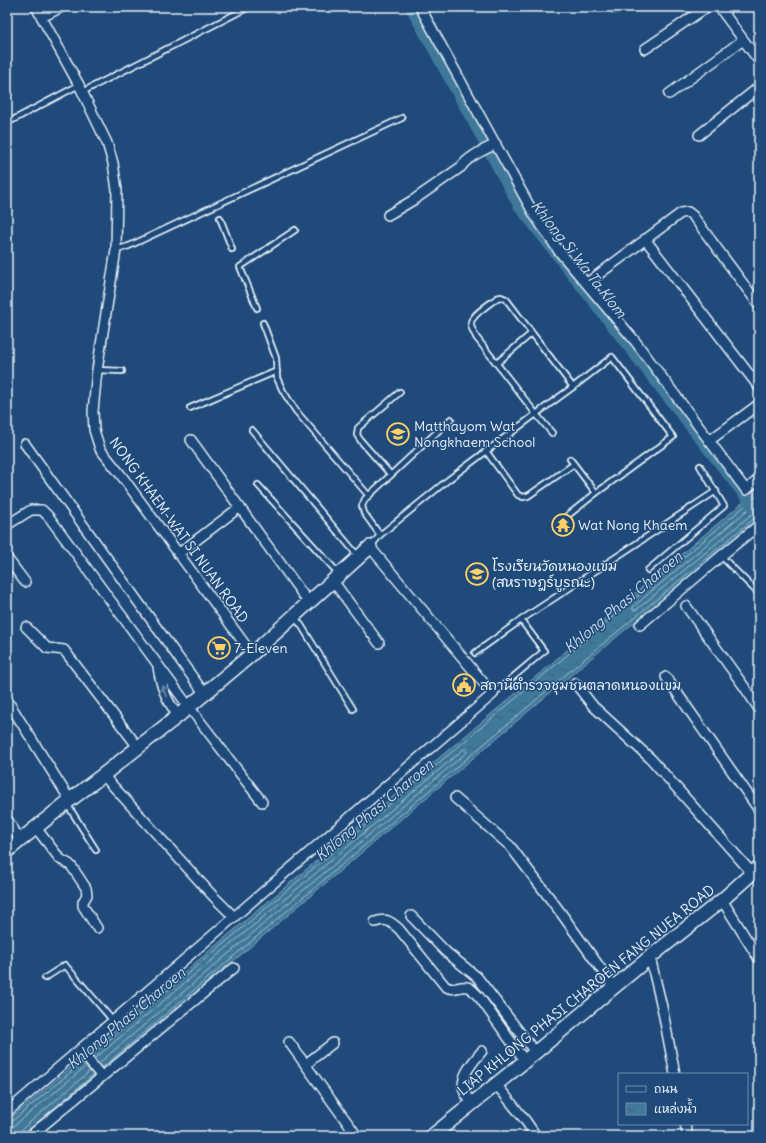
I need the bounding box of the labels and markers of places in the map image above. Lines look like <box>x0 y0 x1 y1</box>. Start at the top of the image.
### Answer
place label: Matthayom Wat Nongkhaem School <box>414 417 536 451</box>
school or university icon: Matthayom Wat Nongkhaem School <box>385 421 411 447</box>
temple icon: Wat Nong Khaem <box>550 512 576 538</box>
place label: Wat Nong Khaem <box>578 516 687 534</box>
place label: โรงเรียนวัดหนองแขม (สหราษฎร์บูรณะ) <box>492 557 617 592</box>
school or university icon: โรงเรียนวัดหนองแขม (สหราษฎร์บูรณะ) <box>464 561 490 587</box>
supermarket icon: 7-Eleven <box>206 635 232 661</box>
place label: 7-Eleven <box>234 639 288 657</box>
public building icon: สถานีตำรวจชุมชนตลาดหนองแขม <box>451 672 477 698</box>
place label: สถานีตำรวจชุมชนตลาดหนองแขม <box>480 676 681 695</box>

